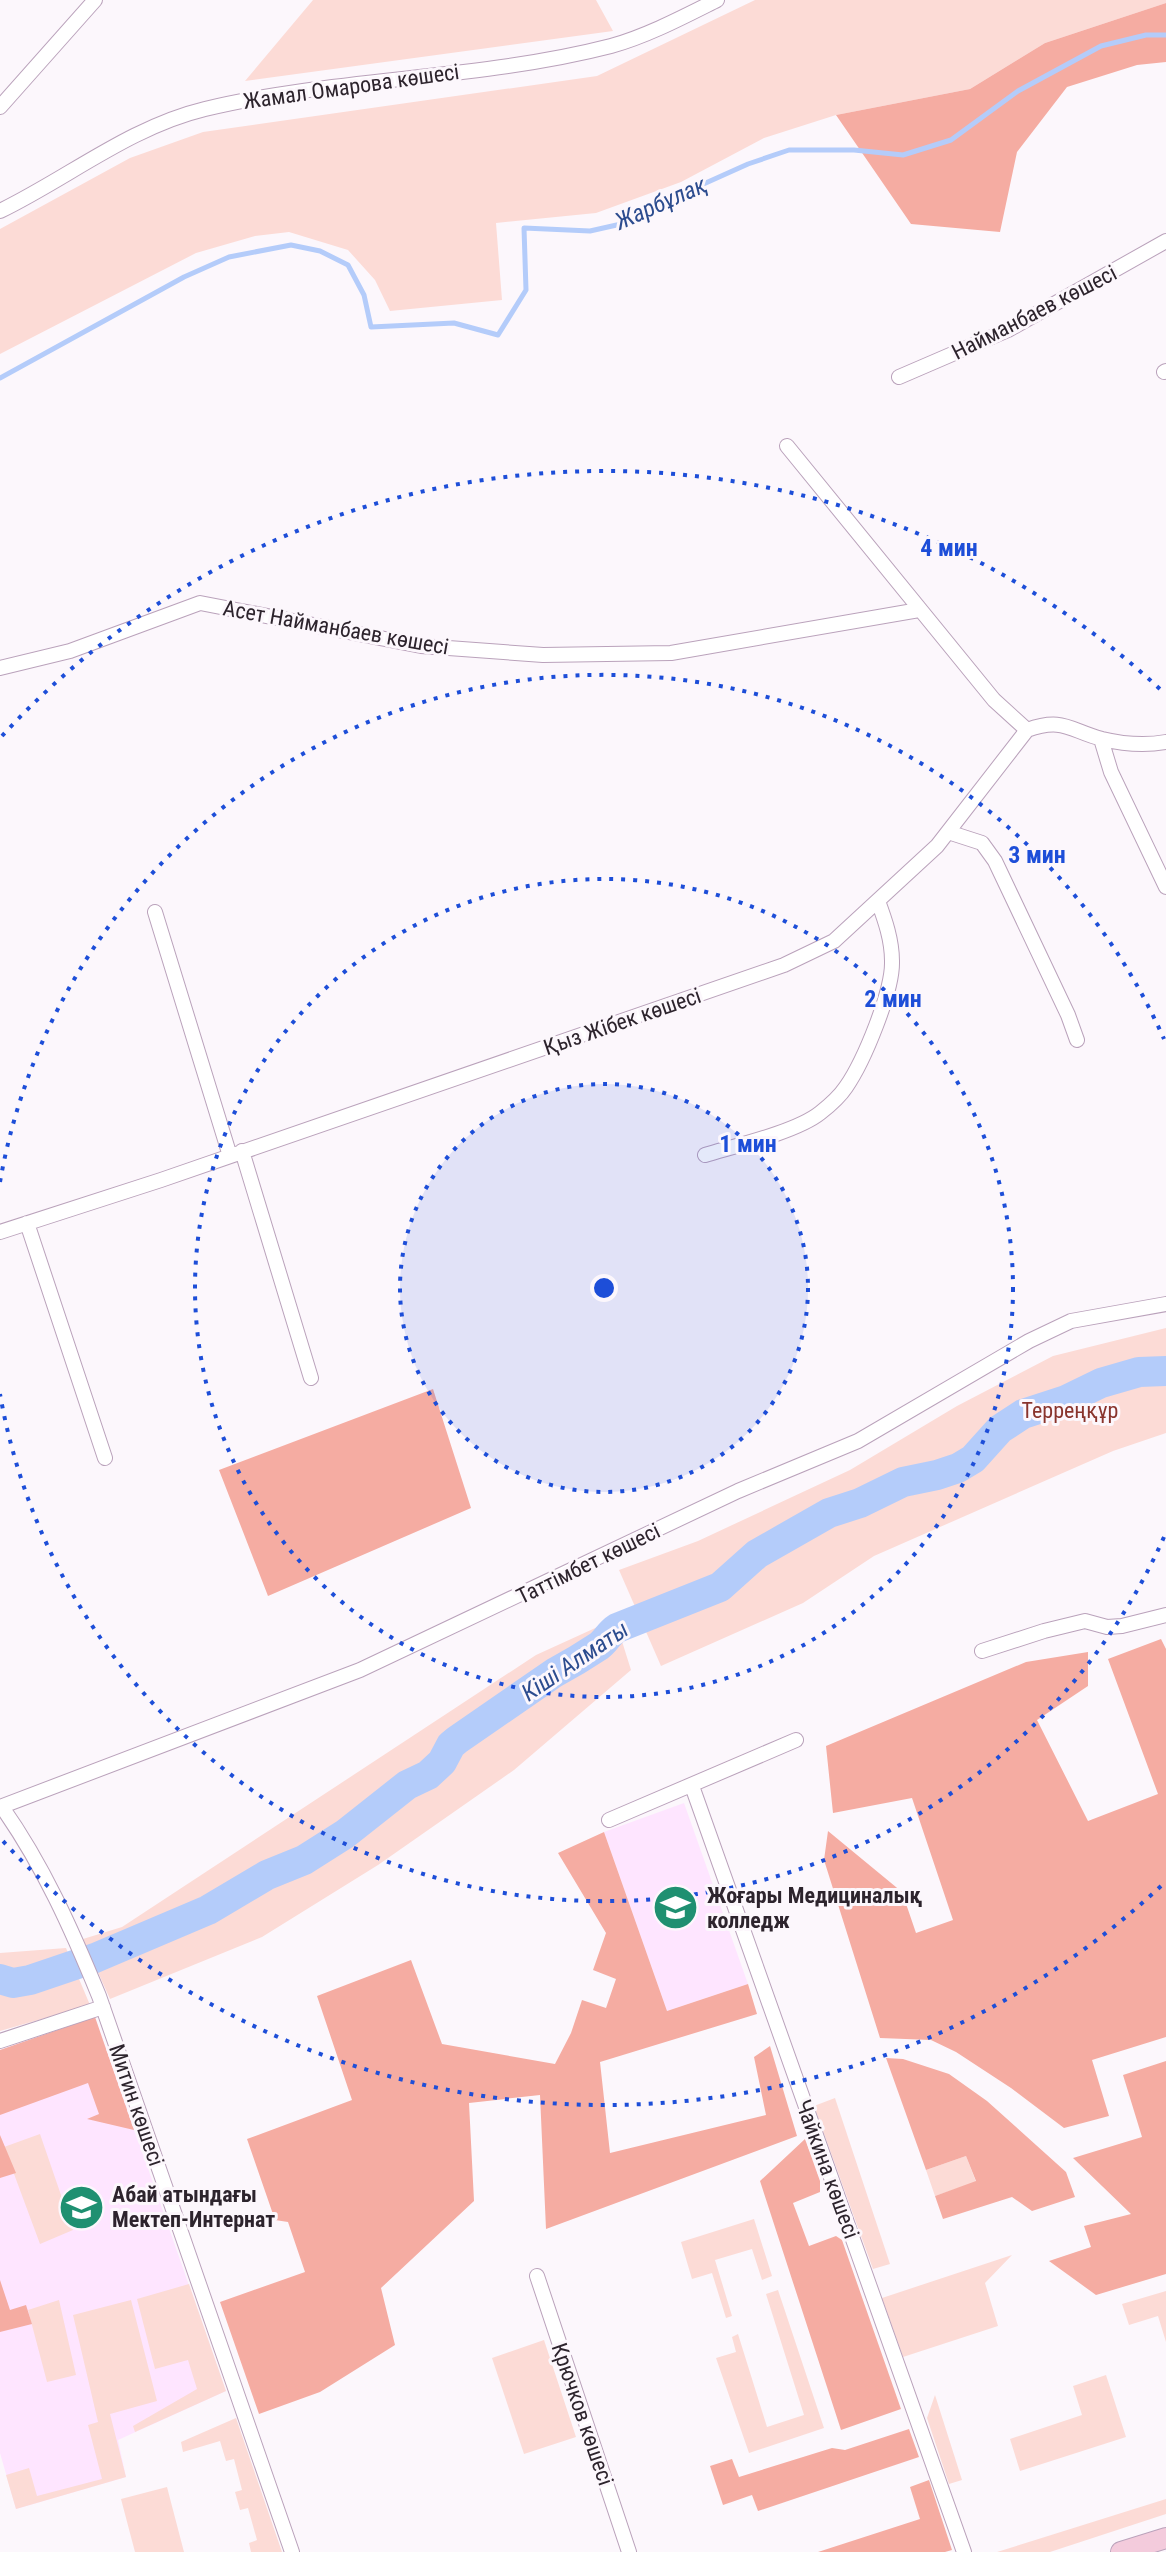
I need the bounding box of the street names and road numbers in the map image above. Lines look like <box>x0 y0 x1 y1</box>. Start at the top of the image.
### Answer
street label: Жамал Омарова көшесі <box>241 59 461 114</box>
street label: Найманбаев көшесі <box>948 260 1121 365</box>
street label: Асет Найманбаев көшесі <box>221 595 451 660</box>
street label: Қыз Жібек көшесі <box>540 983 704 1060</box>
street label: Таттімбет көшесі <box>513 1518 664 1609</box>
street label: Митин көшесі <box>104 2041 169 2169</box>
street label: Чайкина көшесі <box>791 2096 864 2242</box>
street label: Крючков көшесі <box>546 2340 619 2489</box>

